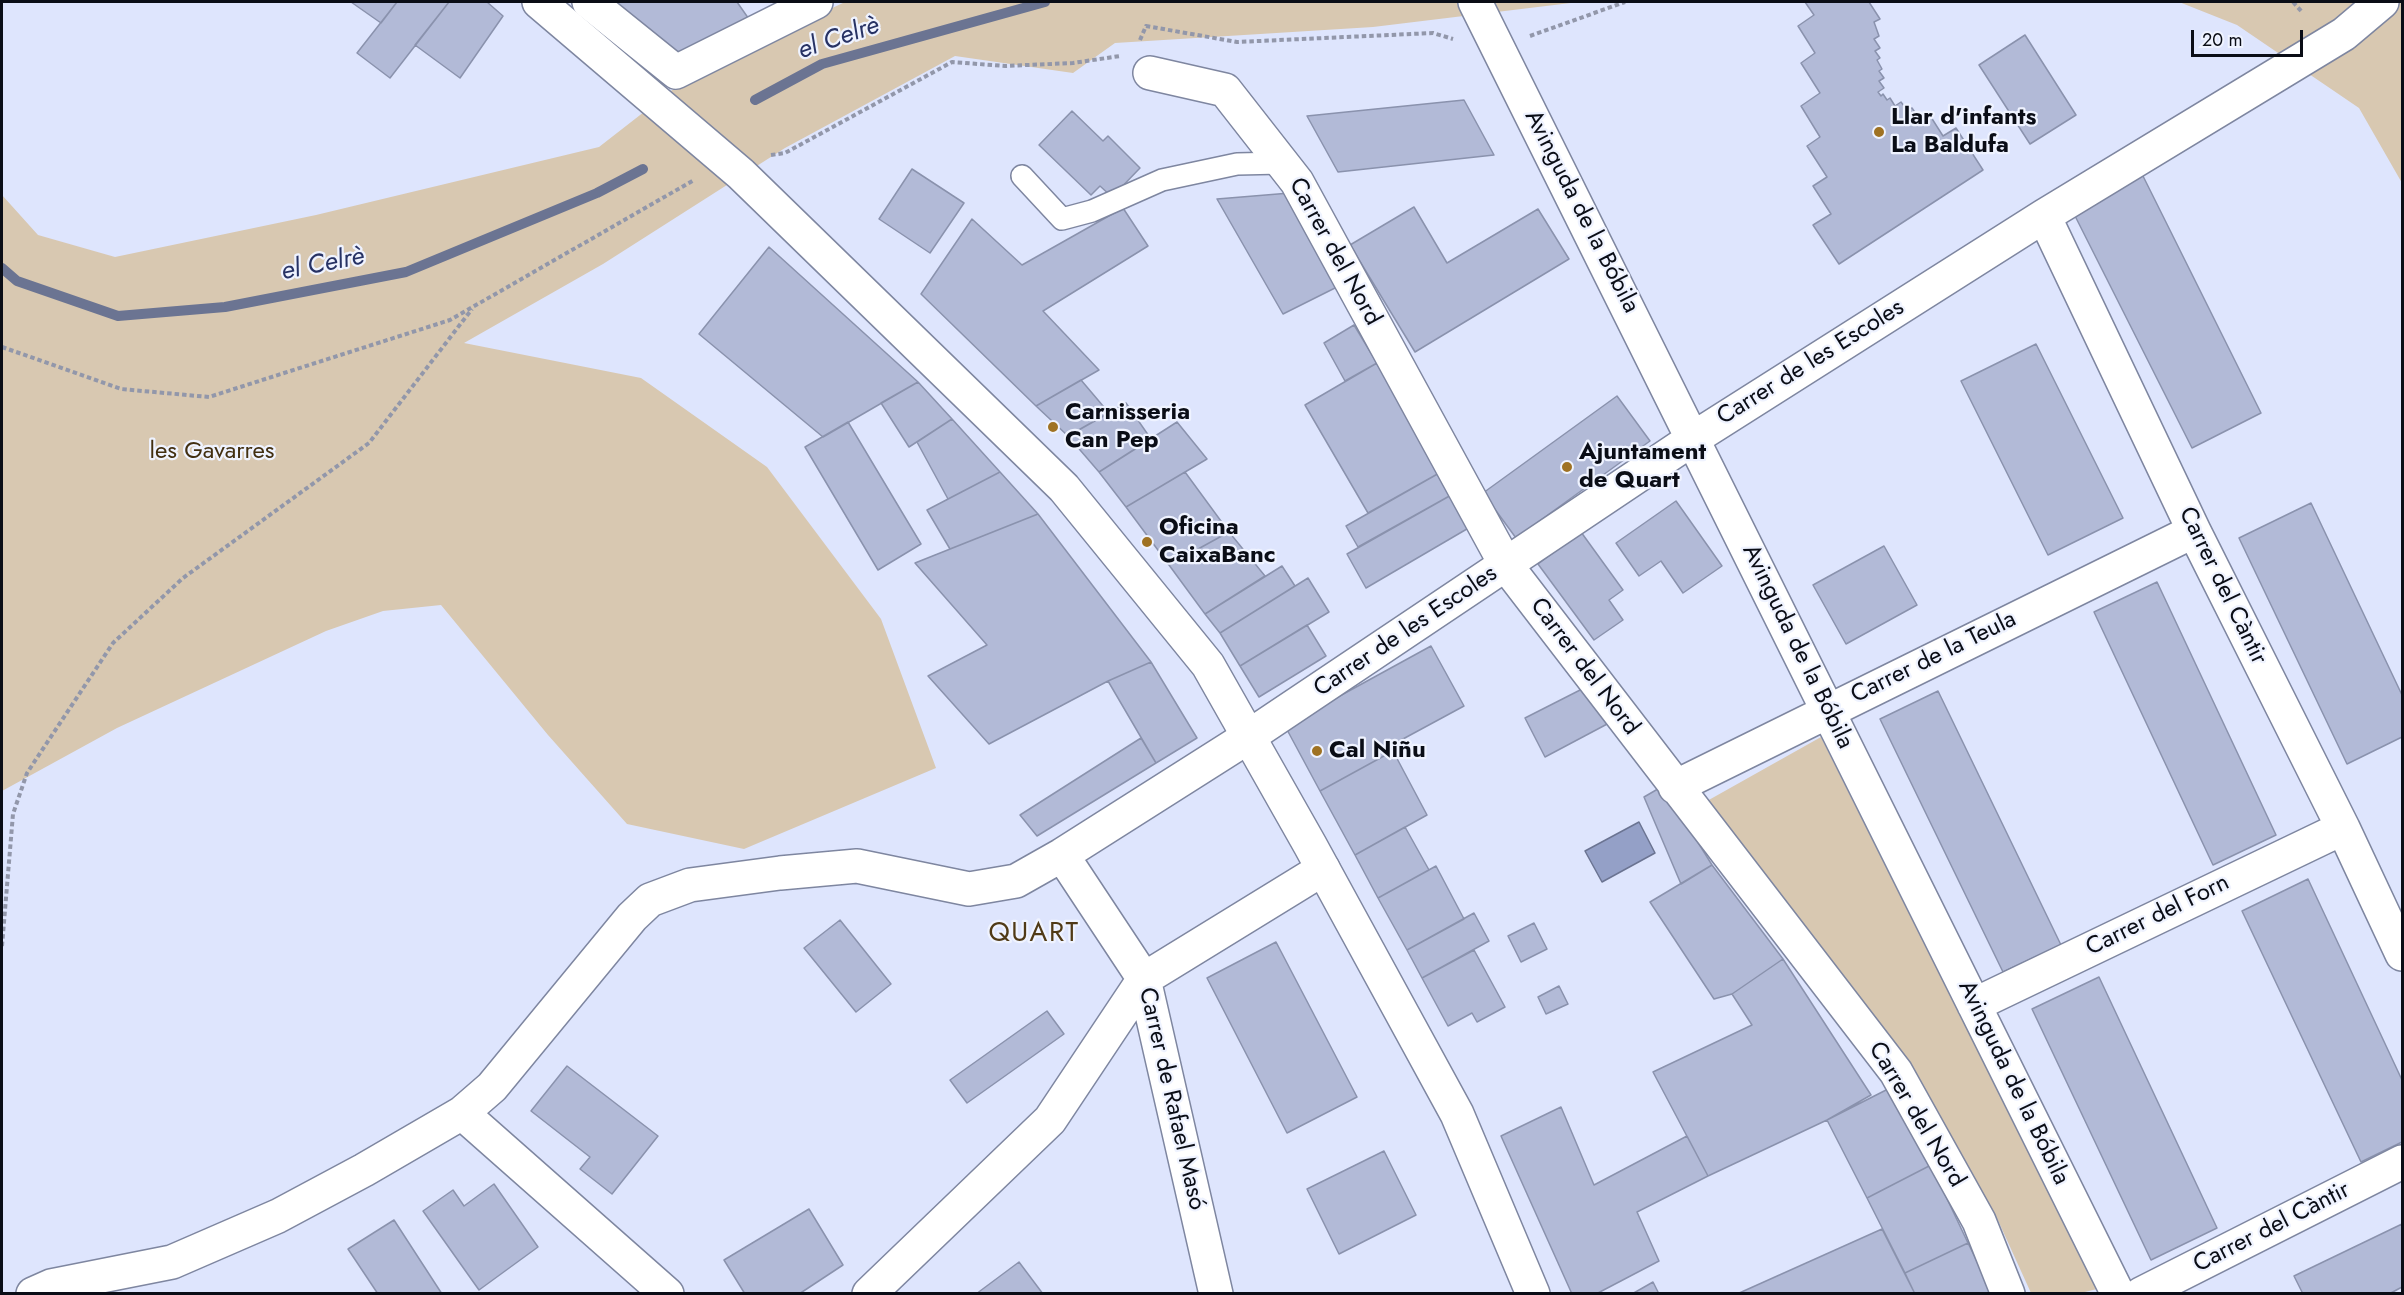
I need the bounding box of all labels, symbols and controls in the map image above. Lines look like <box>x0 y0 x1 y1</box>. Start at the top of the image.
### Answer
water label: el Celrè <box>794 11 884 67</box>
scale bar <box>2194 18 2306 56</box>
text: 20 m <box>2202 27 2242 53</box>
place label: Llar d'infants La Baldufa <box>1891 104 2036 160</box>
street label: Avinguda de la Bóbila <box>1517 106 1645 318</box>
marker: Llar d'infants La Baldufa <box>1872 125 1886 139</box>
street label: Carrer del Nord <box>1282 173 1386 331</box>
water label: el Celrè <box>279 242 367 288</box>
street label: Carrer de les Escoles <box>1712 294 1910 432</box>
place label: Carnisseria Can Pep <box>1065 399 1190 455</box>
marker: Carnisseria Can Pep <box>1046 420 1060 434</box>
park label: les Gavarres <box>149 438 275 466</box>
place label: Ajuntament de Quart <box>1579 439 1706 495</box>
marker: Ajuntament de Quart <box>1560 460 1574 474</box>
street label: Carrer del Càntir <box>2171 503 2273 669</box>
place label: Oficina CaixaBanc <box>1159 514 1276 570</box>
marker: Oficina CaixaBanc <box>1140 535 1154 549</box>
street label: Avinguda de la Bóbila <box>1735 540 1859 754</box>
street label: Carrer de les Escoles <box>1309 560 1503 704</box>
street label: Carrer del Nord <box>1523 593 1645 741</box>
street label: Carrer de la Teula <box>1847 606 2021 710</box>
place label: Cal Niñu <box>1329 737 1426 765</box>
marker: Cal Niñu <box>1310 744 1324 758</box>
street label: Carrer del Forn <box>2082 869 2234 963</box>
district label: QUART <box>988 918 1080 950</box>
street label: Avinguda de la Bóbila <box>1951 976 2075 1190</box>
street label: Carrer de Rafael Masó <box>1131 985 1211 1213</box>
street label: Carrer del Nord <box>1861 1037 1971 1193</box>
street label: Carrer del Càntir <box>2189 1176 2355 1280</box>

